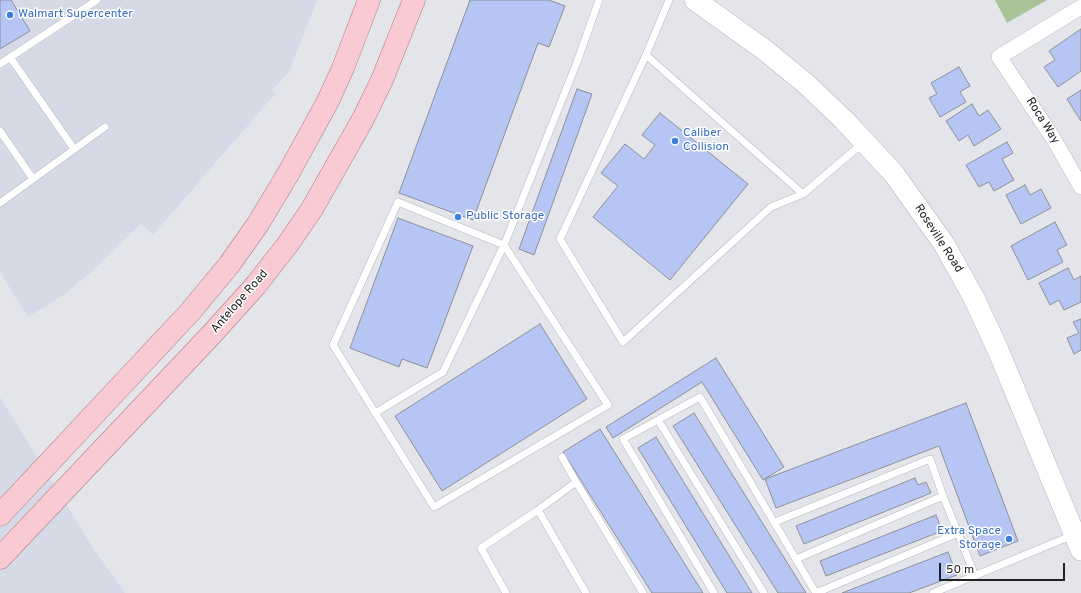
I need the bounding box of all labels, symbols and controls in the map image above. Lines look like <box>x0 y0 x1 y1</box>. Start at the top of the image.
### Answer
place label: Walmart Supercenter <box>18 8 133 22</box>
marker: Walmart Supercenter <box>5 10 15 20</box>
street label: Roca Way <box>1022 95 1062 147</box>
place label: Caliber Collision <box>683 127 729 155</box>
marker: Caliber Collision <box>670 136 680 146</box>
street label: Roseville Road <box>911 202 965 276</box>
place label: Public Storage <box>466 210 544 224</box>
marker: Public Storage <box>453 212 463 222</box>
street label: Antelope Road <box>209 267 271 337</box>
place label: Extra Space Storage <box>937 525 1001 553</box>
marker: Extra Space Storage <box>1004 534 1014 544</box>
scale bar <box>941 555 1067 581</box>
text: 50 m <box>946 562 974 578</box>

